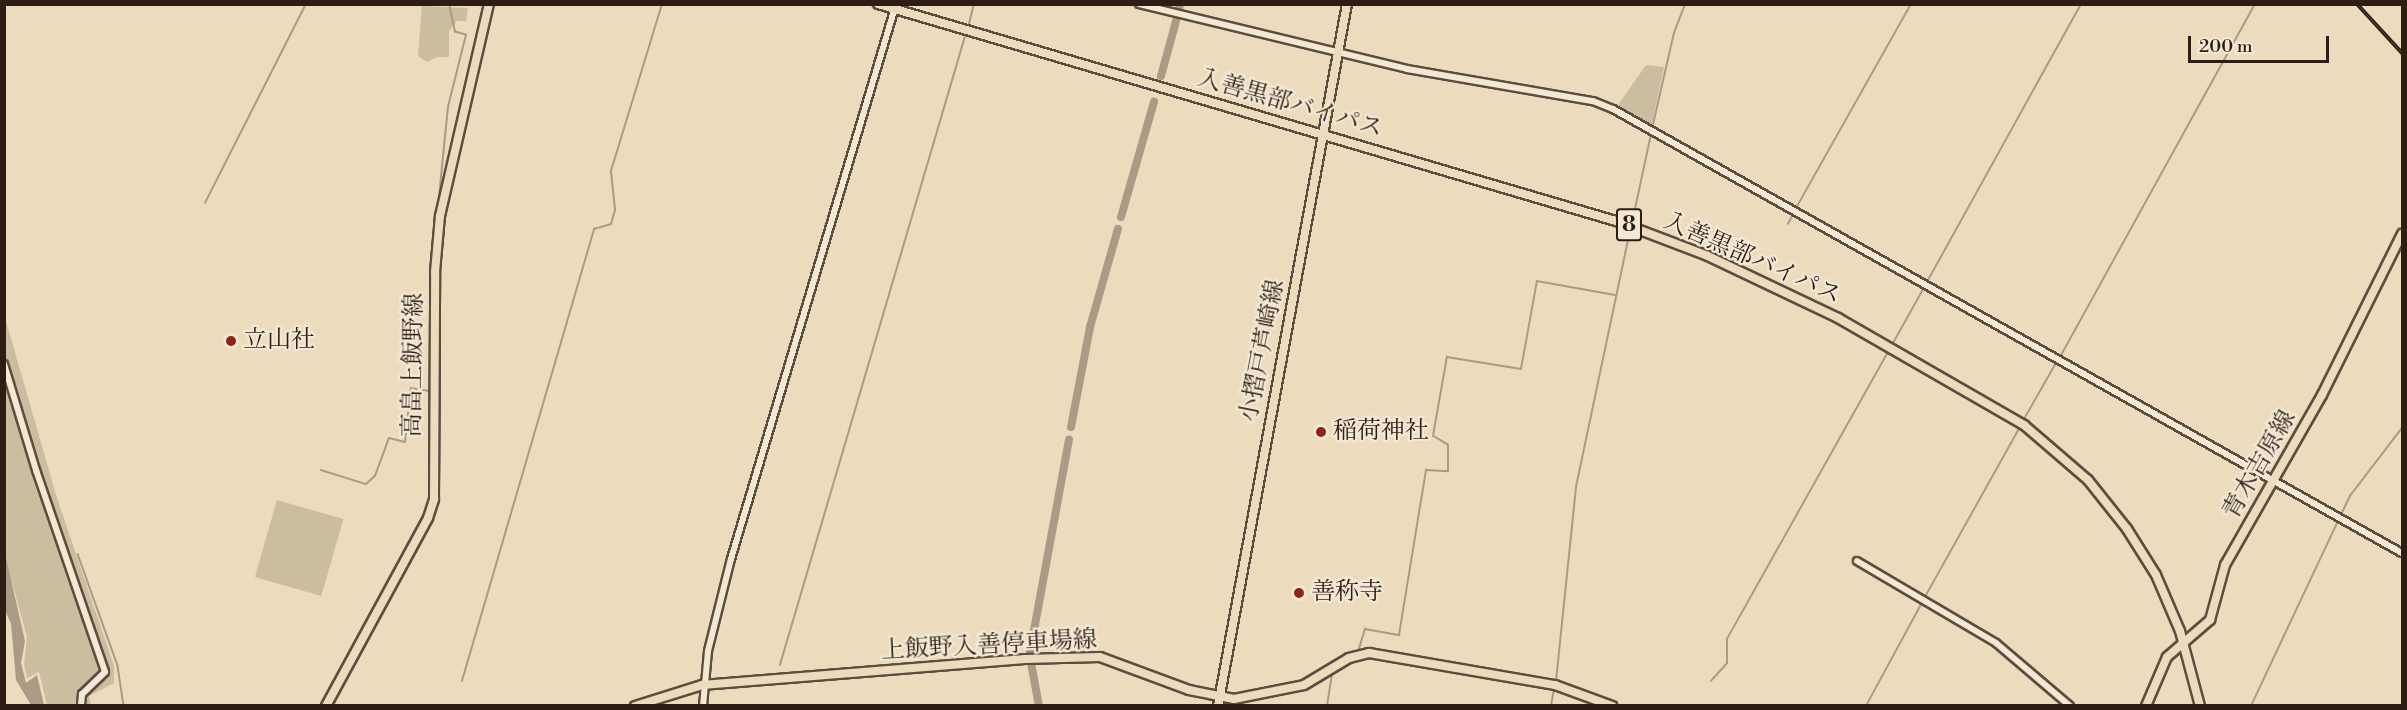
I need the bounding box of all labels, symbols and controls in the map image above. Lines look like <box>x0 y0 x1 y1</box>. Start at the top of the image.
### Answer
scale bar <box>2191 24 2332 62</box>
text: 200 m <box>2199 35 2253 58</box>
street label: 入善黒部バイパス <box>1194 64 1386 144</box>
road number: 8 <box>1616 206 1642 244</box>
street label: 入善黒部バイパス <box>1658 207 1846 311</box>
street label: 小摺戸芦崎線 <box>1235 278 1291 424</box>
street label: 高畠上飯野線 <box>398 293 430 437</box>
place label: 立山社 <box>243 327 315 355</box>
marker: 立山社 <box>224 334 238 348</box>
street label: 青木吉原線 <box>2218 406 2302 524</box>
place label: 稲荷神社 <box>1333 418 1429 446</box>
marker: 稲荷神社 <box>1314 425 1328 439</box>
place label: 善称寺 <box>1311 579 1383 607</box>
marker: 善称寺 <box>1292 586 1306 600</box>
street label: 上飯野入善停車場線 <box>880 626 1098 666</box>

